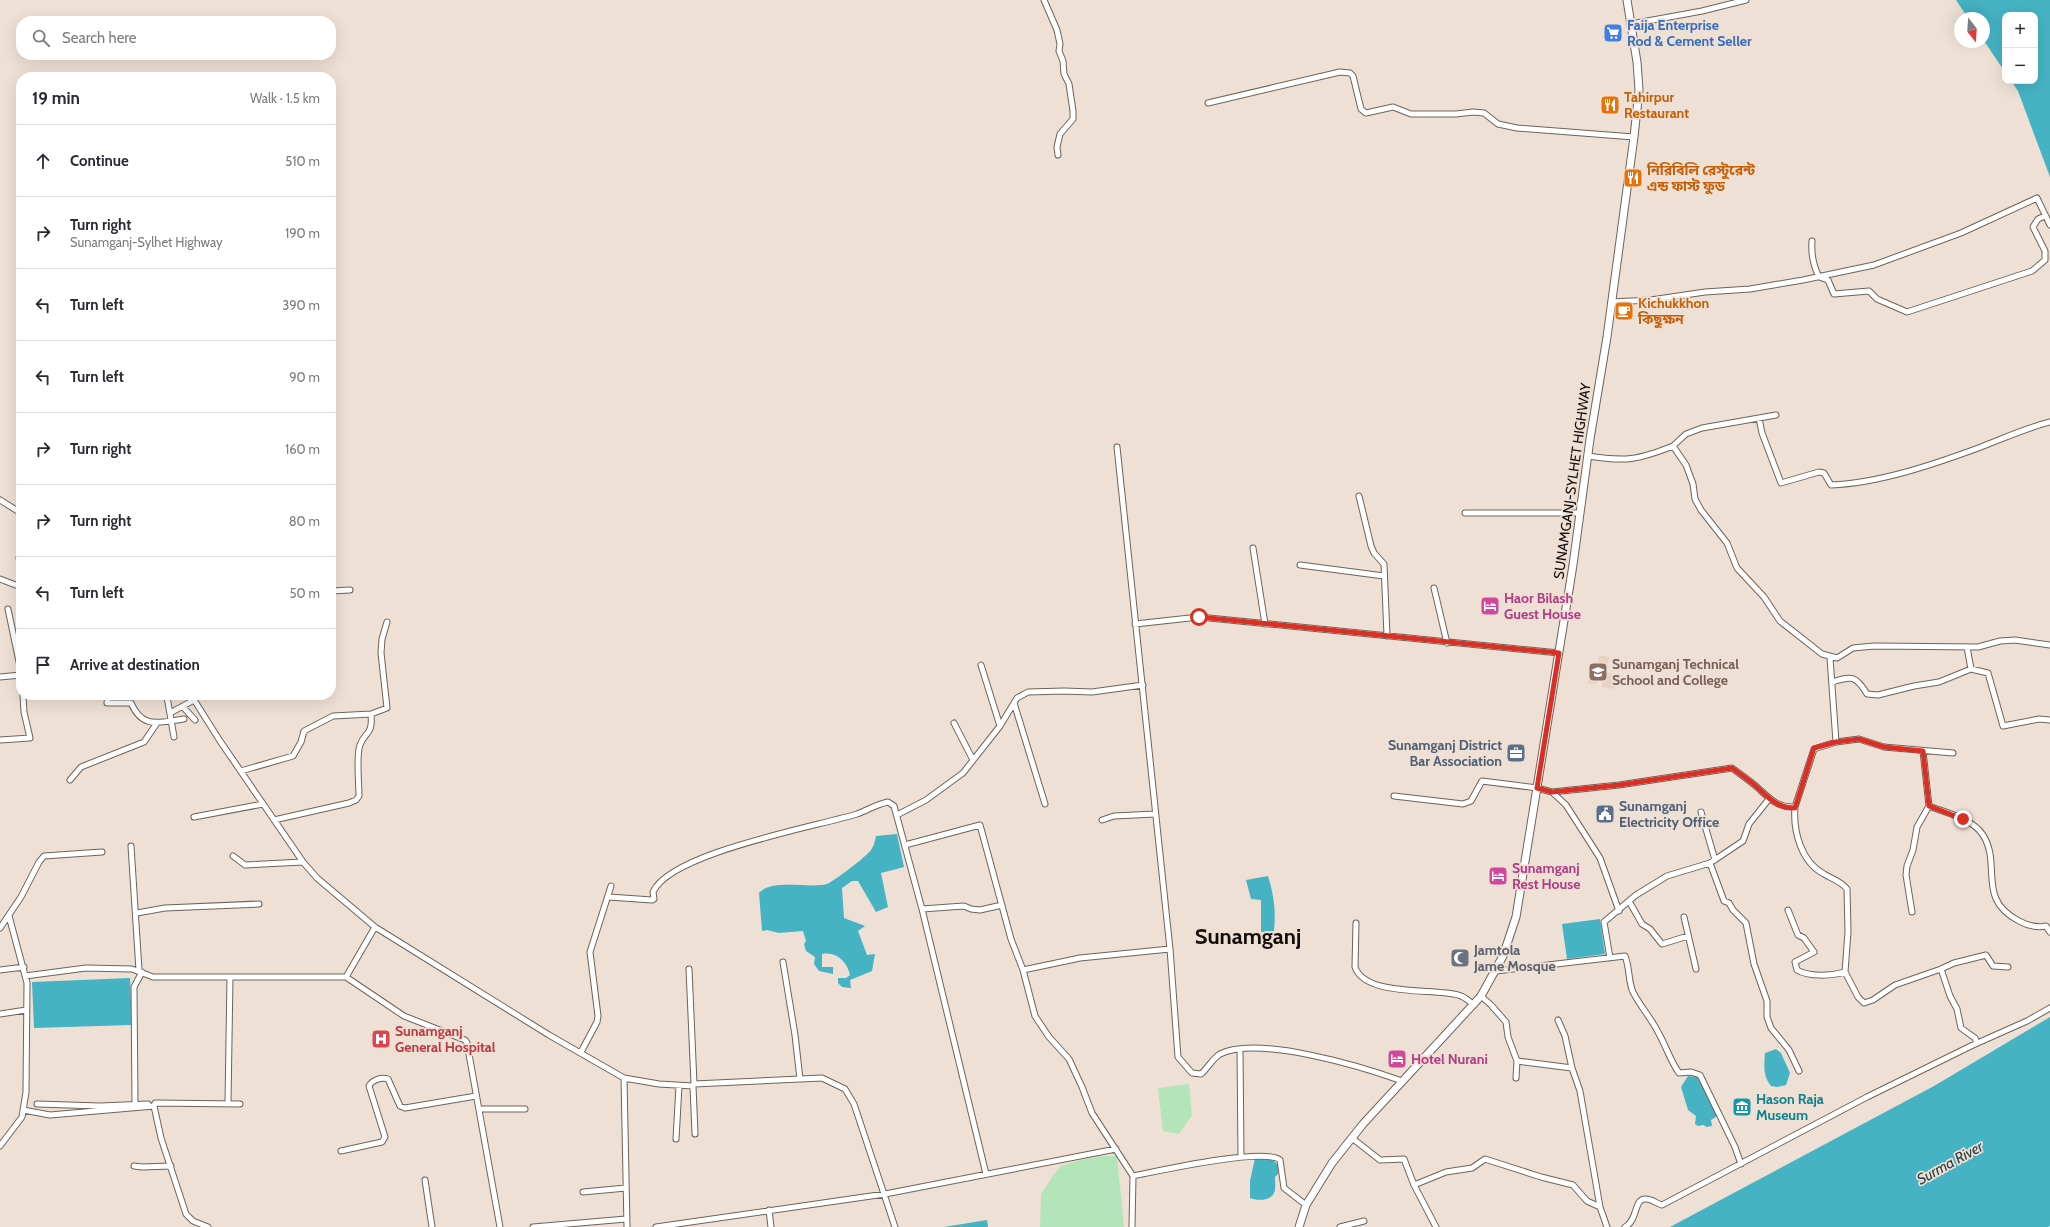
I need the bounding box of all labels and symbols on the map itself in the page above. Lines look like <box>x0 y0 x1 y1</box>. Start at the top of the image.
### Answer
north arrow <box>1954 12 1990 48</box>
place label: Faija Enterprise Rod & Cement Seller <box>1627 16 1752 50</box>
supermarket icon: Faija Enterprise Rod & Cement Seller <box>1602 22 1624 44</box>
place label: Tahirpur Restaurant <box>1624 88 1689 122</box>
restaurant icon: Tahirpur Restaurant <box>1599 94 1621 116</box>
place label: নিরিবিলি রেস্টুরেন্ট এন্ড ফাস্ট ফুড <box>1646 161 1755 195</box>
restaurant icon: নিরিবিলি রেস্টুরেন্ট এন্ড ফাস্ট ফুড <box>1622 167 1644 189</box>
place label: Kichukkhon কিছুক্ষন <box>1637 294 1709 329</box>
cafe icon: Kichukkhon কিছুক্ষন <box>1613 300 1635 322</box>
street label: SUNAMGANJ-SYLHET HIGHWAY <box>1549 381 1595 580</box>
place label: Haor Bilash Guest House <box>1504 589 1581 623</box>
hotel icon: Haor Bilash Guest House <box>1479 595 1501 617</box>
route start <box>1190 608 1208 626</box>
place label: Sunamganj Technical School and College <box>1612 655 1739 689</box>
school or university icon: Sunamganj Technical School and College <box>1587 661 1609 683</box>
place label: Sunamganj District Bar Association <box>1388 736 1502 770</box>
office icon: Sunamganj District Bar Association <box>1505 742 1527 764</box>
place label: Sunamganj Electricity Office <box>1619 797 1719 831</box>
public building icon: Sunamganj Electricity Office <box>1594 803 1616 825</box>
route end <box>1954 810 1972 828</box>
place label: Sunamganj Rest House <box>1512 859 1580 893</box>
hotel icon: Sunamganj Rest House <box>1487 865 1509 887</box>
district label: Sunamganj <box>1195 923 1301 950</box>
place label: Jamtola Jame Mosque <box>1473 941 1556 975</box>
mosque icon: Jamtola Jame Mosque <box>1449 947 1471 969</box>
place label: Sunamganj General Hospital <box>395 1022 496 1056</box>
hospital icon: Sunamganj General Hospital <box>370 1028 392 1050</box>
hotel icon: Hotel Nurani <box>1386 1048 1408 1070</box>
place label: Hotel Nurani <box>1411 1050 1488 1068</box>
place label: Hason Raja Museum <box>1756 1090 1824 1124</box>
museum icon: Hason Raja Museum <box>1731 1096 1753 1118</box>
water label: Surma River <box>1914 1137 1987 1189</box>

